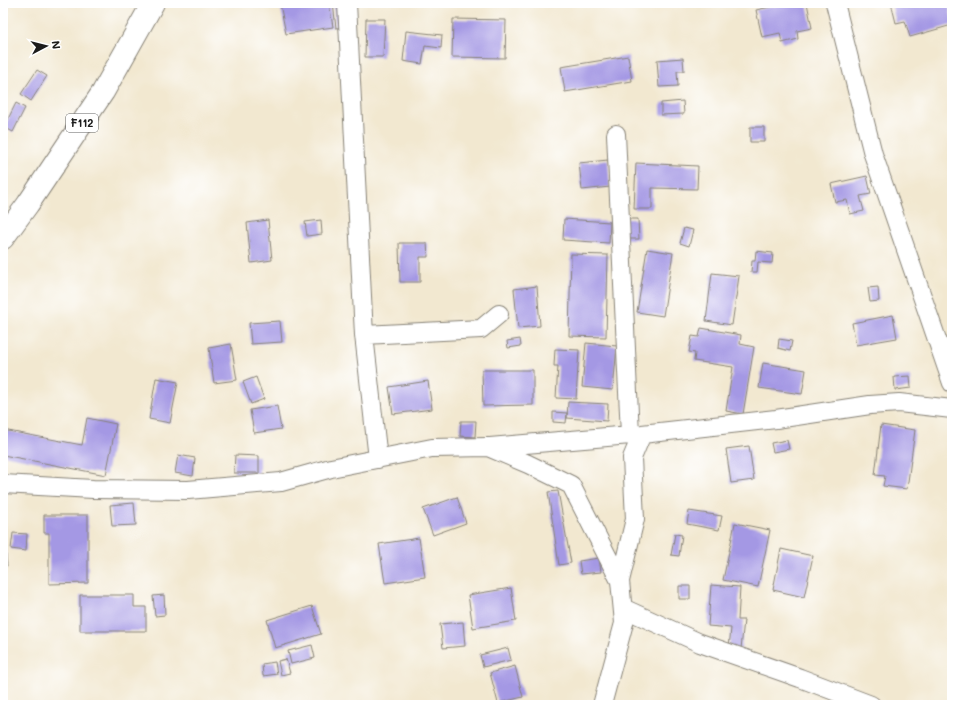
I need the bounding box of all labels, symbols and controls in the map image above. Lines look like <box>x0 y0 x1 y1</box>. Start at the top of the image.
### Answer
north arrow <box>26 26 66 66</box>
text: N <box>48 40 64 50</box>
road number: F112 <box>66 114 98 132</box>

